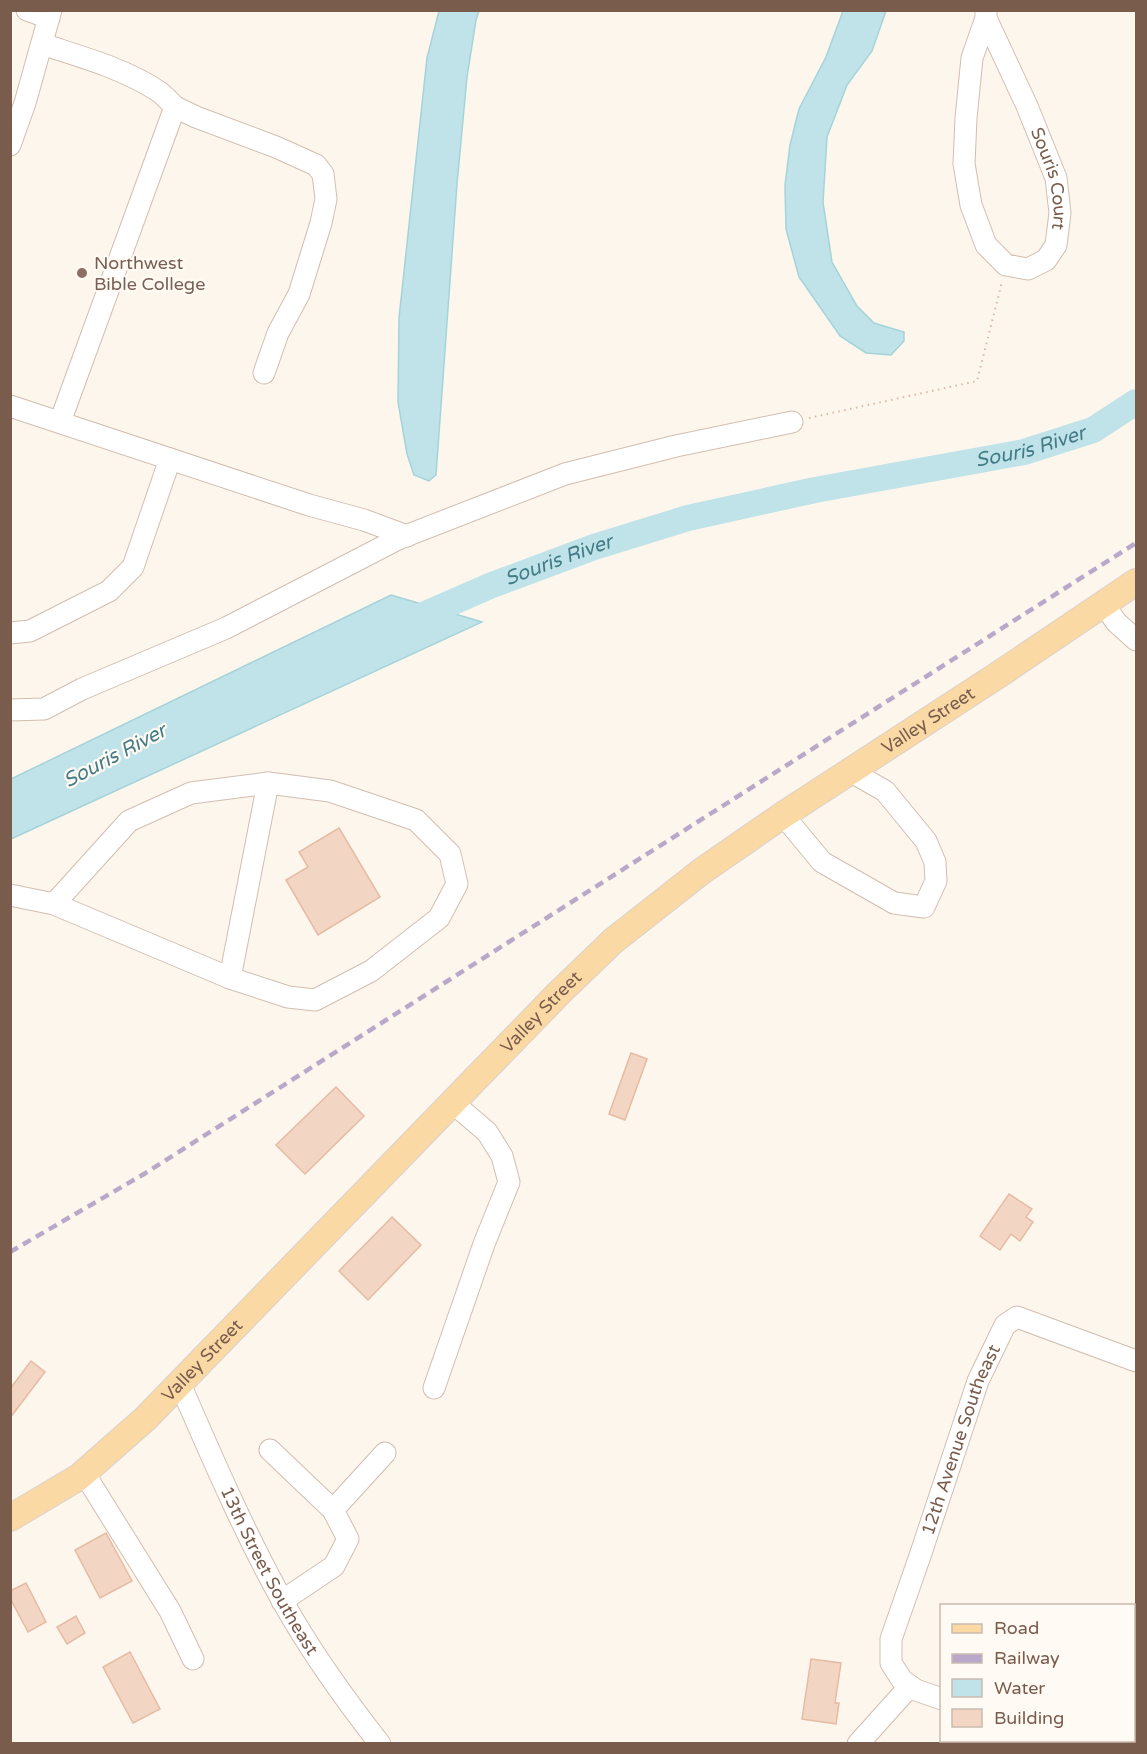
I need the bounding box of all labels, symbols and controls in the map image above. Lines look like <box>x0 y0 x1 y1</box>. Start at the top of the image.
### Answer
street label: Souris Court <box>1026 124 1071 231</box>
place label: Northwest Bible College <box>94 252 205 295</box>
marker: Northwest Bible College <box>75 266 89 280</box>
water label: Souris River <box>974 420 1091 473</box>
water label: Souris River <box>502 529 618 591</box>
street label: Valley Street <box>877 682 979 759</box>
water label: Souris River <box>60 718 172 793</box>
street label: Valley Street <box>496 966 586 1058</box>
street label: Valley Street <box>157 1314 247 1406</box>
street label: 12th Avenue Southeast <box>917 1341 1005 1538</box>
street label: 13th Street Southeast <box>216 1483 323 1659</box>
legend <box>940 1604 1135 1742</box>
text: Road <box>994 1617 1039 1639</box>
text: Railway <box>994 1647 1060 1669</box>
text: Water <box>994 1677 1045 1699</box>
text: Building <box>994 1707 1064 1729</box>

